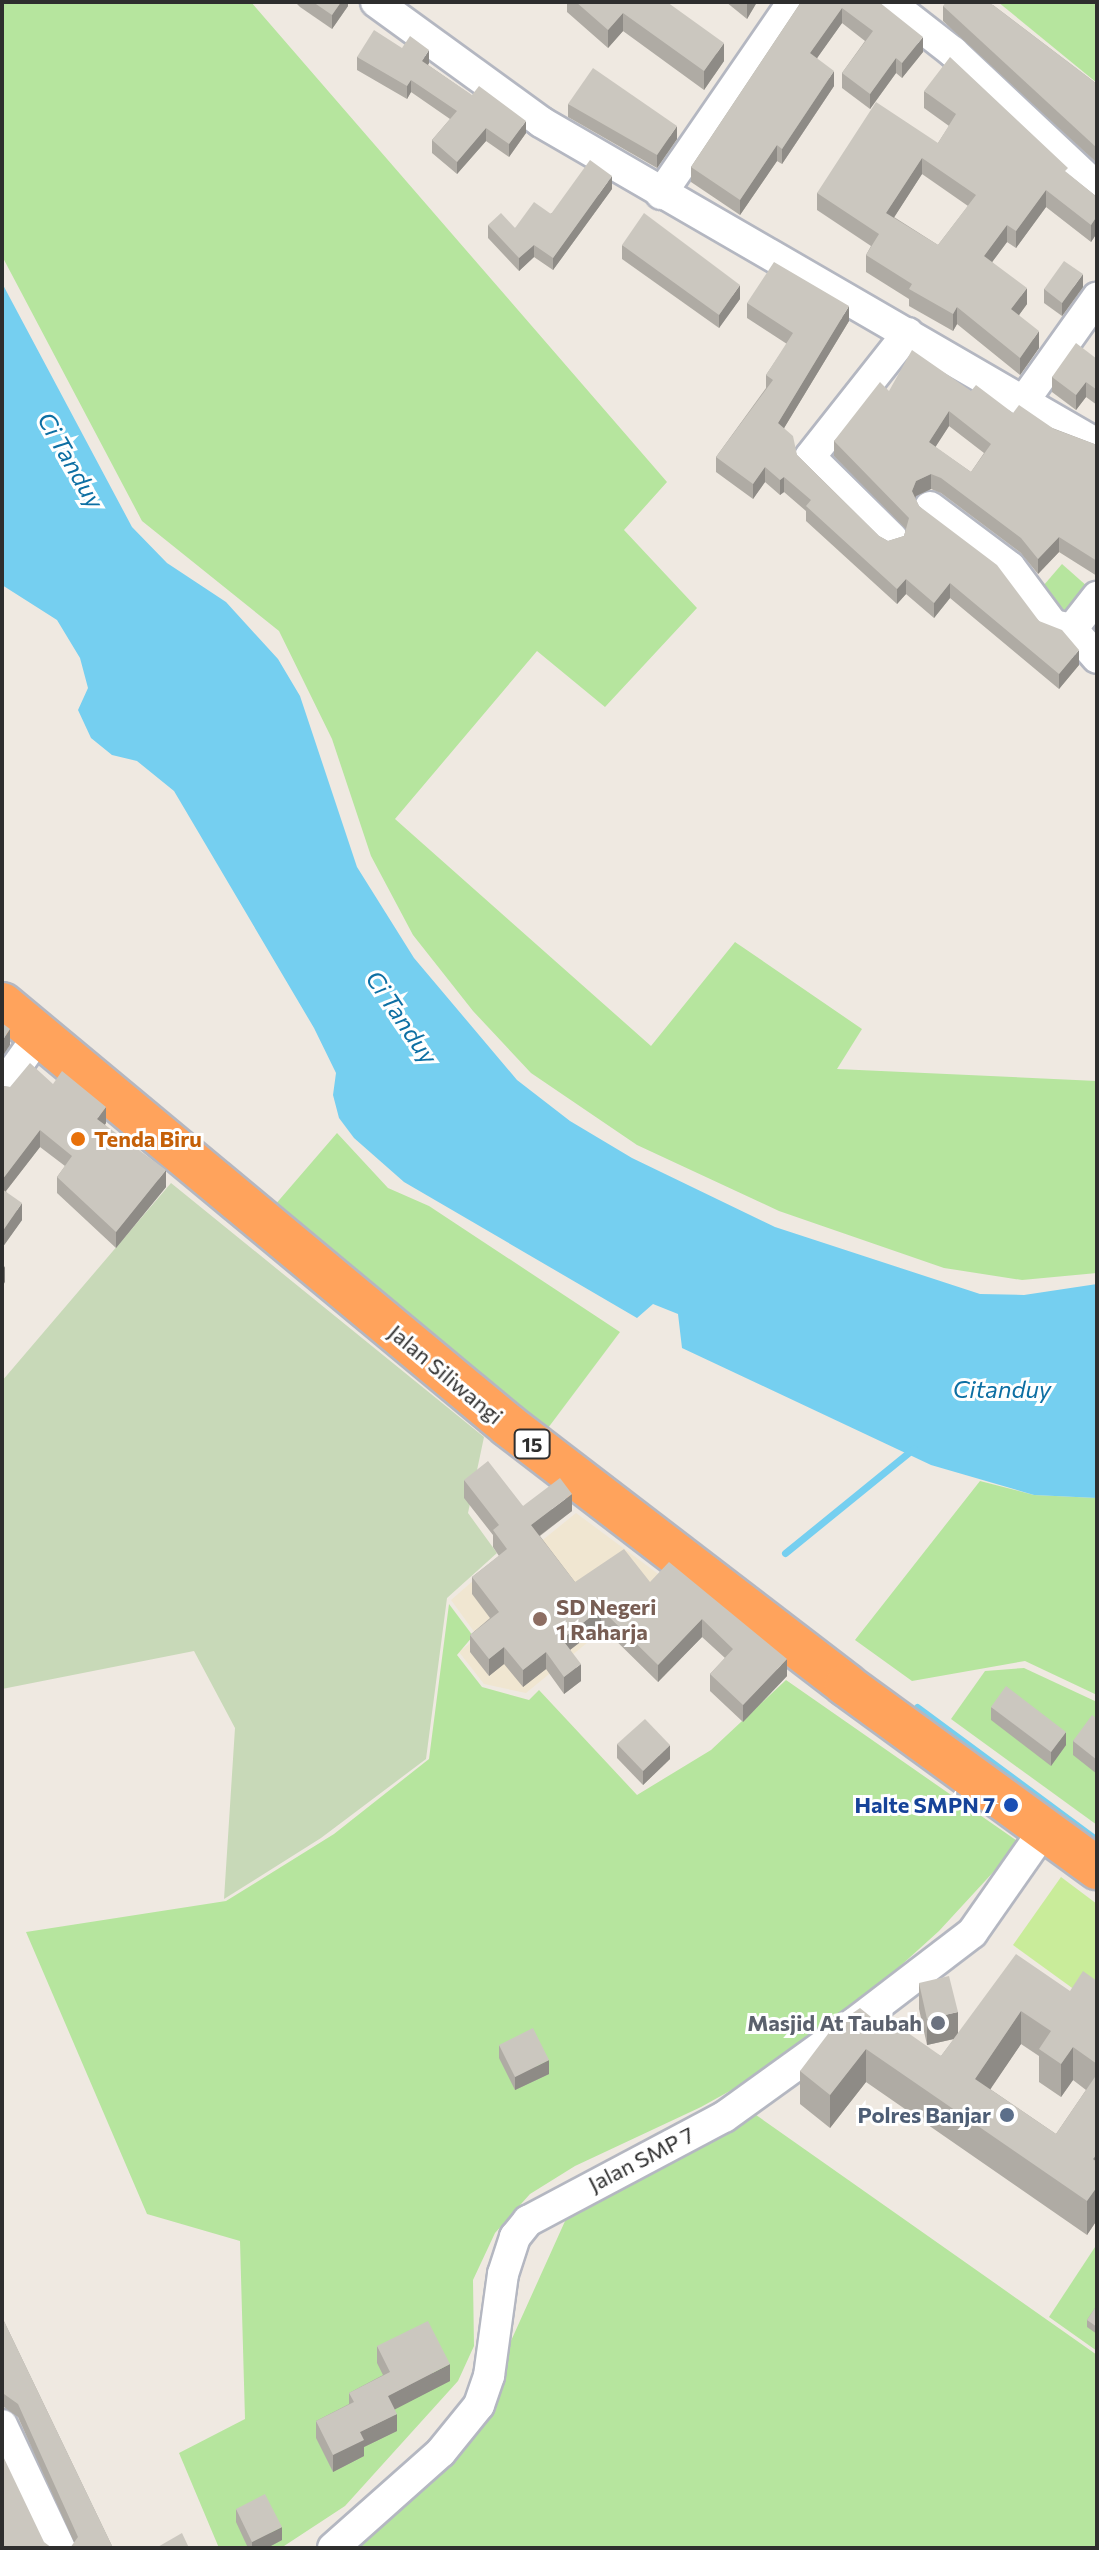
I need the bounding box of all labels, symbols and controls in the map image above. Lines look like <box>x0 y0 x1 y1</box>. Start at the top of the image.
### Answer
water label: Ci Tanduy <box>32 407 110 513</box>
water label: Ci Tanduy <box>360 965 444 1069</box>
place label: Tenda Biru <box>94 1126 202 1152</box>
marker: Tenda Biru <box>69 1130 87 1148</box>
street label: Jalan Siliwangi <box>384 1319 508 1429</box>
water label: Citanduy <box>953 1375 1051 1403</box>
road number: 15 <box>512 1428 552 1460</box>
place label: SD Negeri 1 Raharja <box>556 1593 656 1644</box>
marker: SD Negeri 1 Raharja <box>531 1610 549 1628</box>
place label: Halte SMPN 7 <box>854 1792 995 1818</box>
marker: Halte SMPN 7 <box>1002 1796 1020 1814</box>
place label: Masjid At Taubah <box>747 2010 922 2036</box>
marker: Masjid At Taubah <box>929 2014 947 2032</box>
place label: Polres Banjar <box>857 2102 991 2128</box>
marker: Polres Banjar <box>998 2106 1016 2124</box>
street label: Jalan SMP 7 <box>584 2121 698 2197</box>

